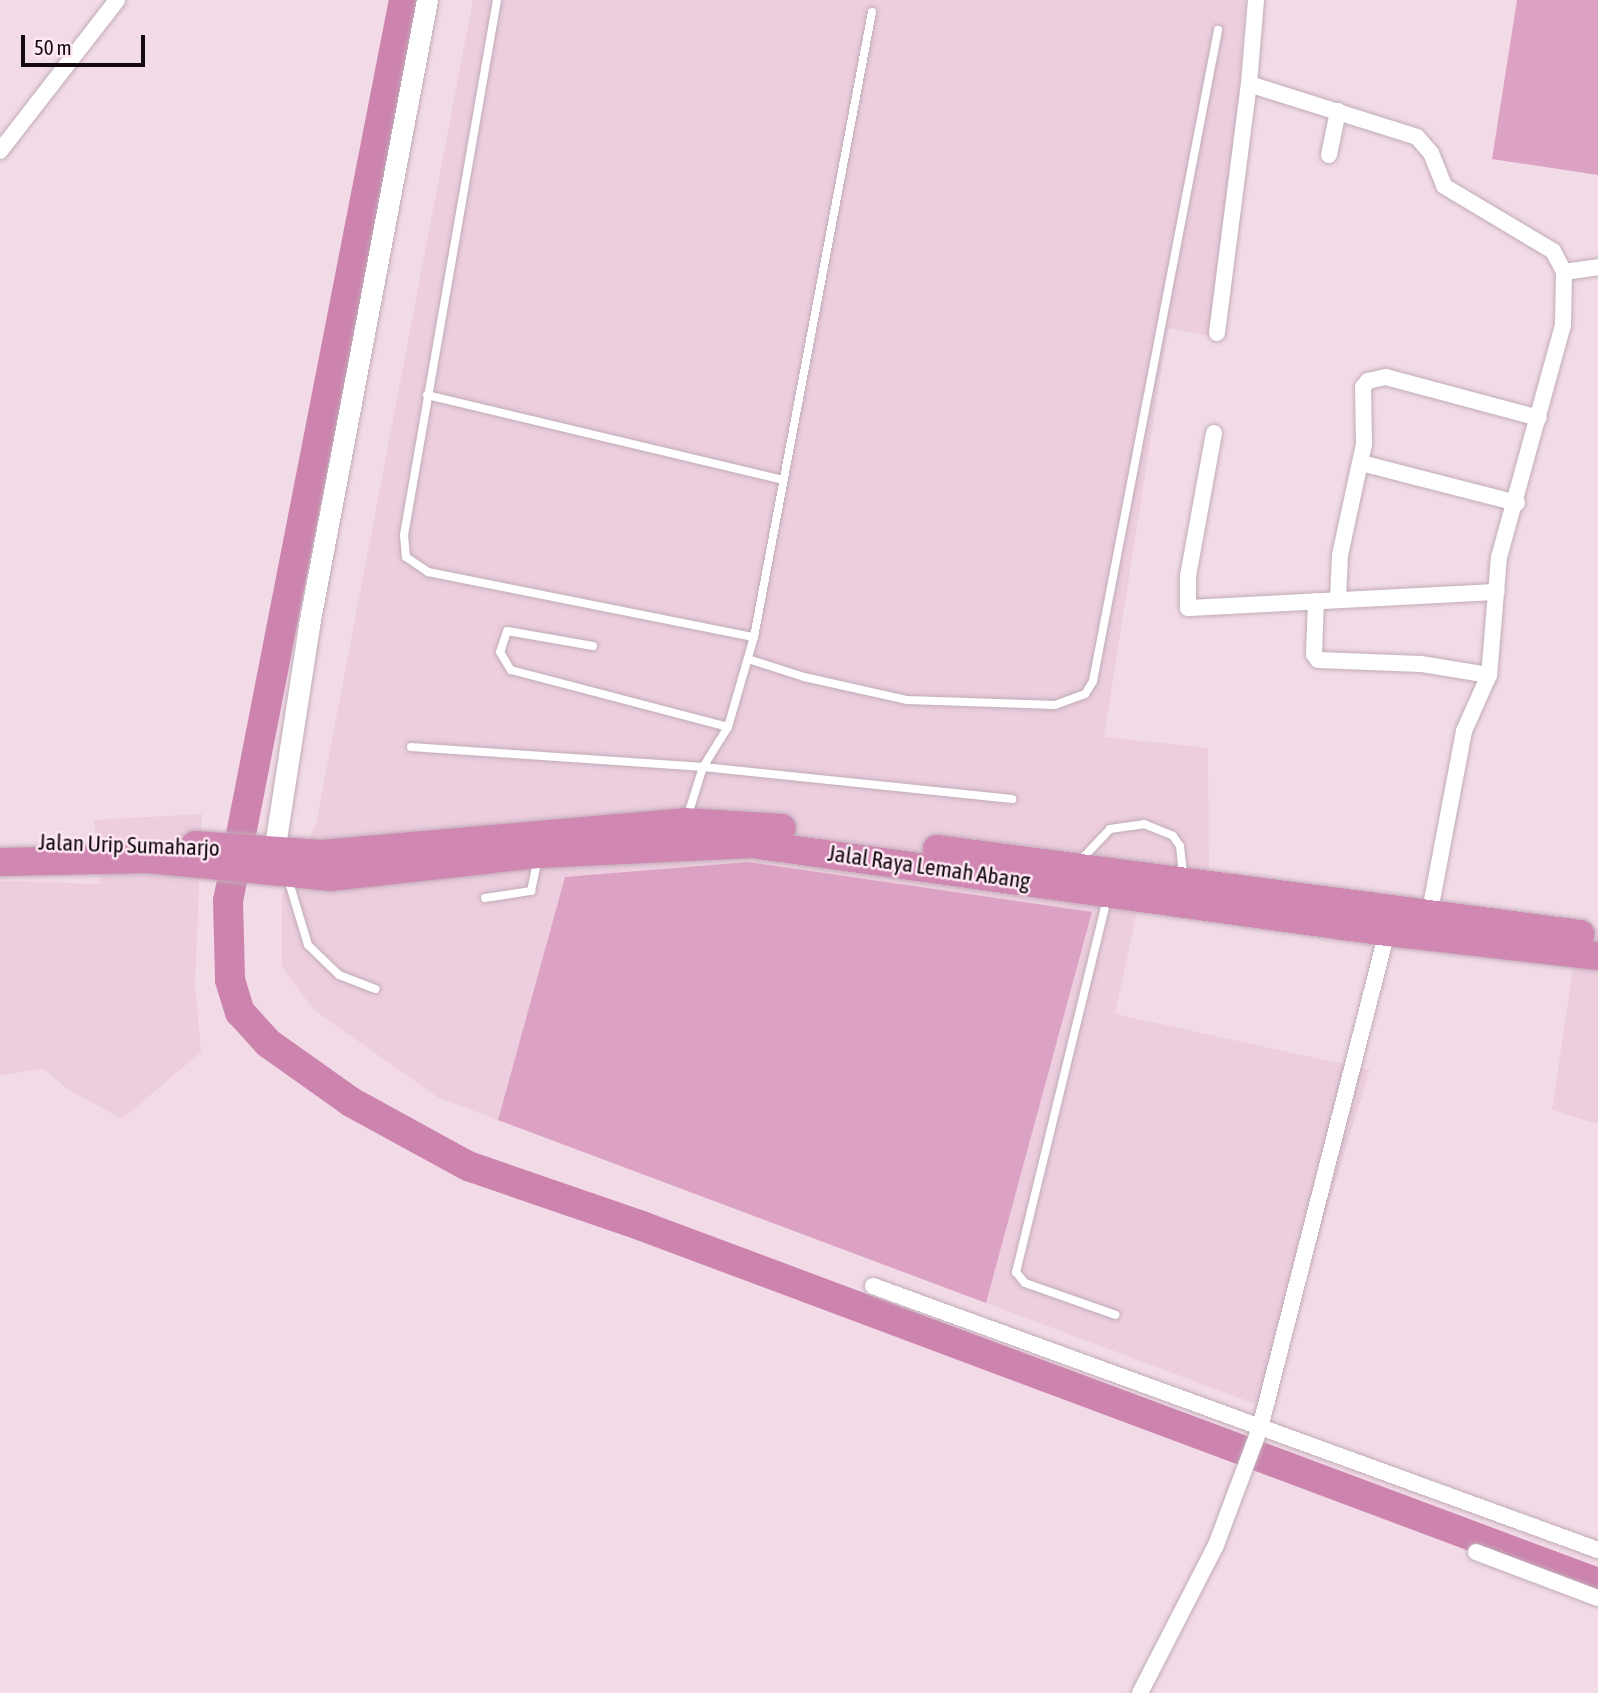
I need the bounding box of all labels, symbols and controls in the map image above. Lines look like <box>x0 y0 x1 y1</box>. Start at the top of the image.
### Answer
scale bar <box>24 21 149 65</box>
text: 50 m <box>34 35 72 59</box>
street label: Jalan Urip Sumaharjo <box>38 828 220 862</box>
street label: Jalal Raya Lemah Abang <box>826 839 1032 895</box>

